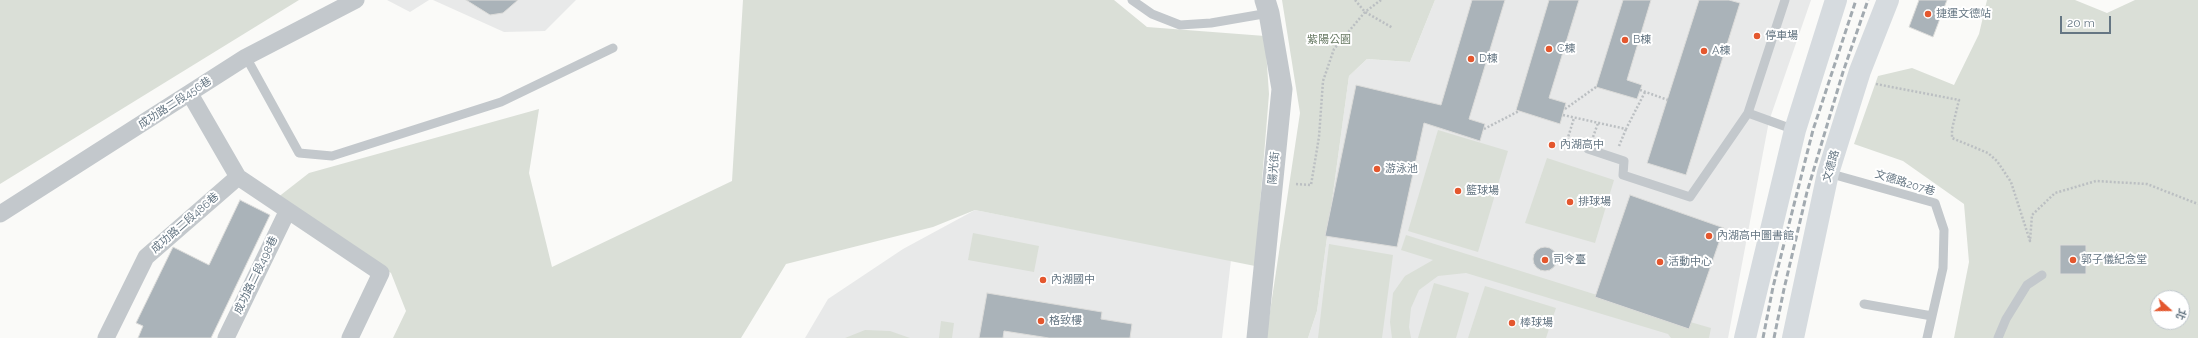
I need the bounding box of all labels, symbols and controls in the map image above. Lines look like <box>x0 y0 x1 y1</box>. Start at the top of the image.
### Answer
place label: 捷運文德站 <box>1936 7 1991 21</box>
scale bar <box>2062 8 2113 34</box>
marker: 捷運文德站 <box>1923 9 1933 19</box>
text: 20 m <box>2067 16 2095 30</box>
place label: 停車場 <box>1765 29 1798 43</box>
marker: 停車場 <box>1752 31 1762 41</box>
park label: 紫陽公園 <box>1307 33 1351 47</box>
place label: B棟 <box>1633 33 1651 47</box>
marker: B棟 <box>1620 35 1630 45</box>
place label: C棟 <box>1557 42 1576 56</box>
marker: C棟 <box>1544 44 1554 54</box>
place label: A棟 <box>1712 44 1730 58</box>
marker: A棟 <box>1699 46 1709 56</box>
place label: D棟 <box>1479 52 1498 66</box>
marker: D棟 <box>1466 54 1476 64</box>
street label: 成功路二段456巷 <box>136 74 214 132</box>
place label: 內湖高中 <box>1560 138 1604 152</box>
marker: 內湖高中 <box>1547 140 1557 150</box>
street label: 文德路 <box>1820 148 1842 184</box>
street label: 陽光街 <box>1266 151 1282 185</box>
place label: 游泳池 <box>1385 162 1418 176</box>
marker: 游泳池 <box>1372 164 1382 174</box>
street label: 文德路207巷 <box>1873 168 1937 198</box>
place label: 籃球場 <box>1466 184 1499 198</box>
marker: 籃球場 <box>1453 186 1463 196</box>
street label: 成功路二段486巷 <box>149 190 221 256</box>
place label: 排球場 <box>1578 195 1611 209</box>
marker: 排球場 <box>1565 197 1575 207</box>
place label: 內湖高中圖書館 <box>1717 229 1794 243</box>
marker: 內湖高中圖書館 <box>1704 231 1714 241</box>
street label: 成功路二段498巷 <box>231 234 281 316</box>
place label: 司令臺 <box>1553 253 1586 267</box>
place label: 郭子儀紀念堂 <box>2081 253 2147 267</box>
marker: 司令臺 <box>1540 255 1550 265</box>
place label: 活動中心 <box>1668 255 1712 269</box>
marker: 郭子儀紀念堂 <box>2068 255 2078 265</box>
marker: 活動中心 <box>1655 257 1665 267</box>
place label: 內湖國中 <box>1051 273 1095 287</box>
marker: 內湖國中 <box>1038 275 1048 285</box>
north arrow <box>2150 290 2190 330</box>
text: 北 <box>2173 307 2189 322</box>
place label: 格致樓 <box>1049 314 1082 328</box>
marker: 格致樓 <box>1036 316 1046 326</box>
place label: 棒球場 <box>1520 316 1553 330</box>
marker: 棒球場 <box>1507 318 1517 328</box>

